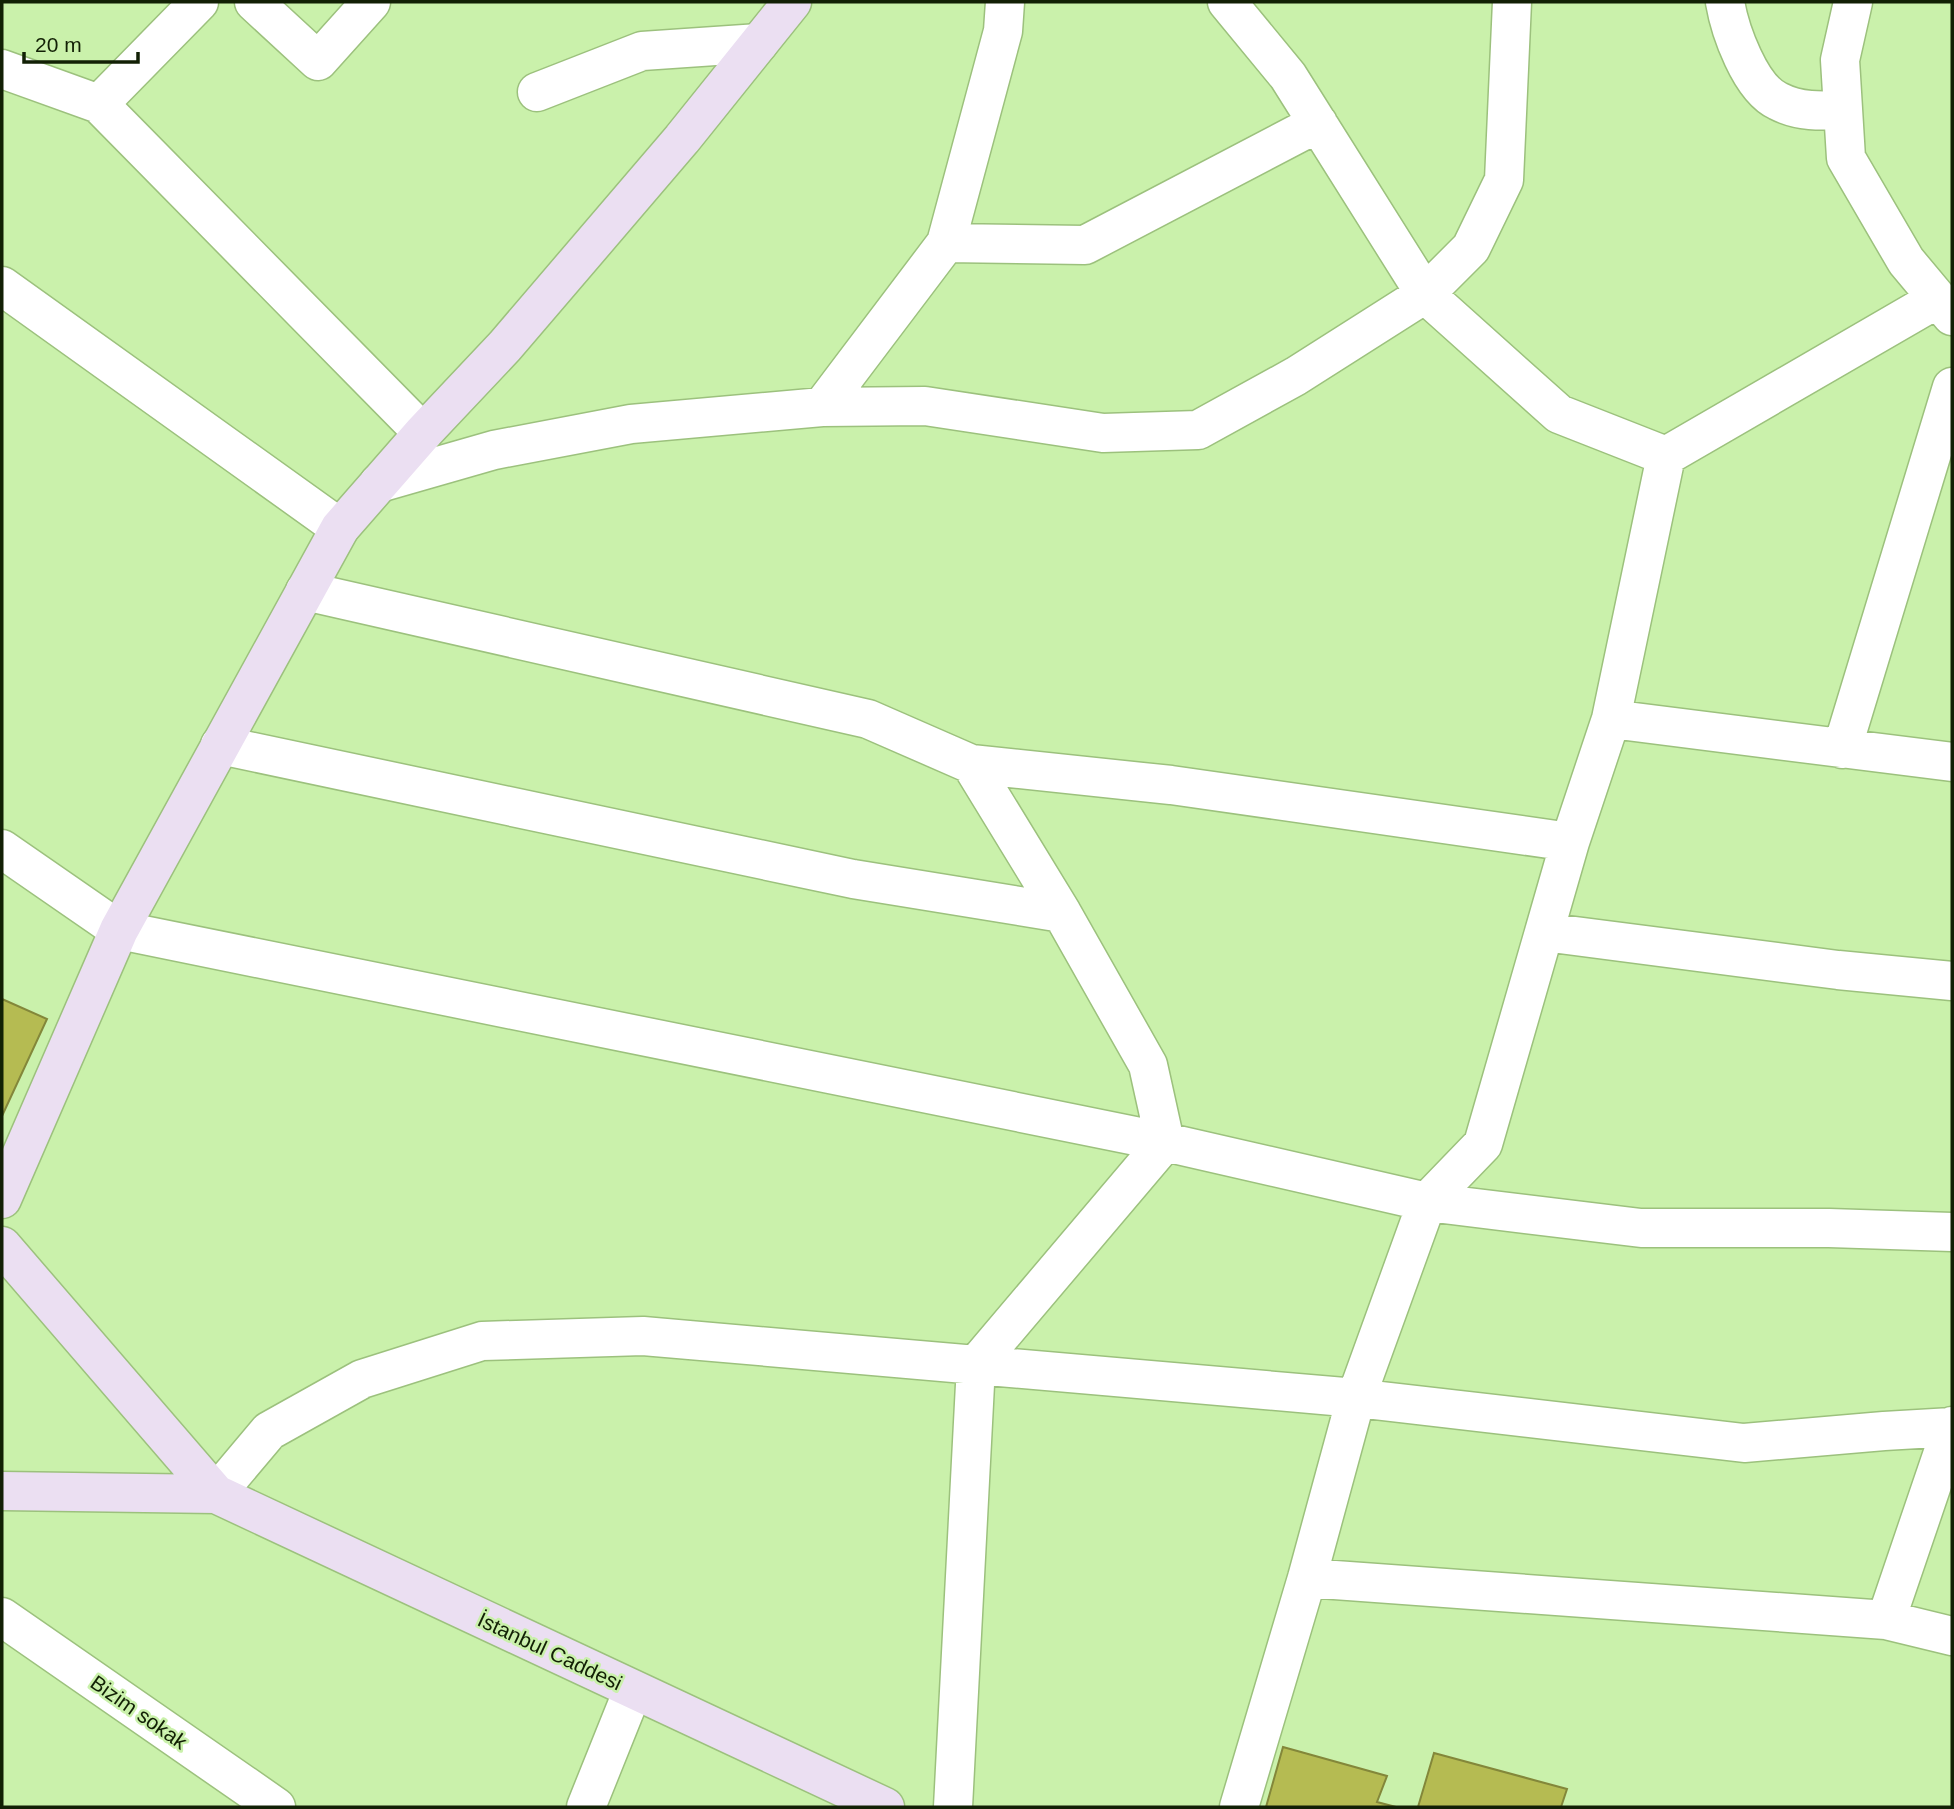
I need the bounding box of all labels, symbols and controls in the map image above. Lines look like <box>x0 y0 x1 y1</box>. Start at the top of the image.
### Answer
scale bar <box>24 21 138 65</box>
text: 20 m <box>35 33 82 56</box>
street label: İstanbul Caddesi <box>474 1608 626 1694</box>
street label: Bizim sokak <box>87 1670 192 1754</box>

